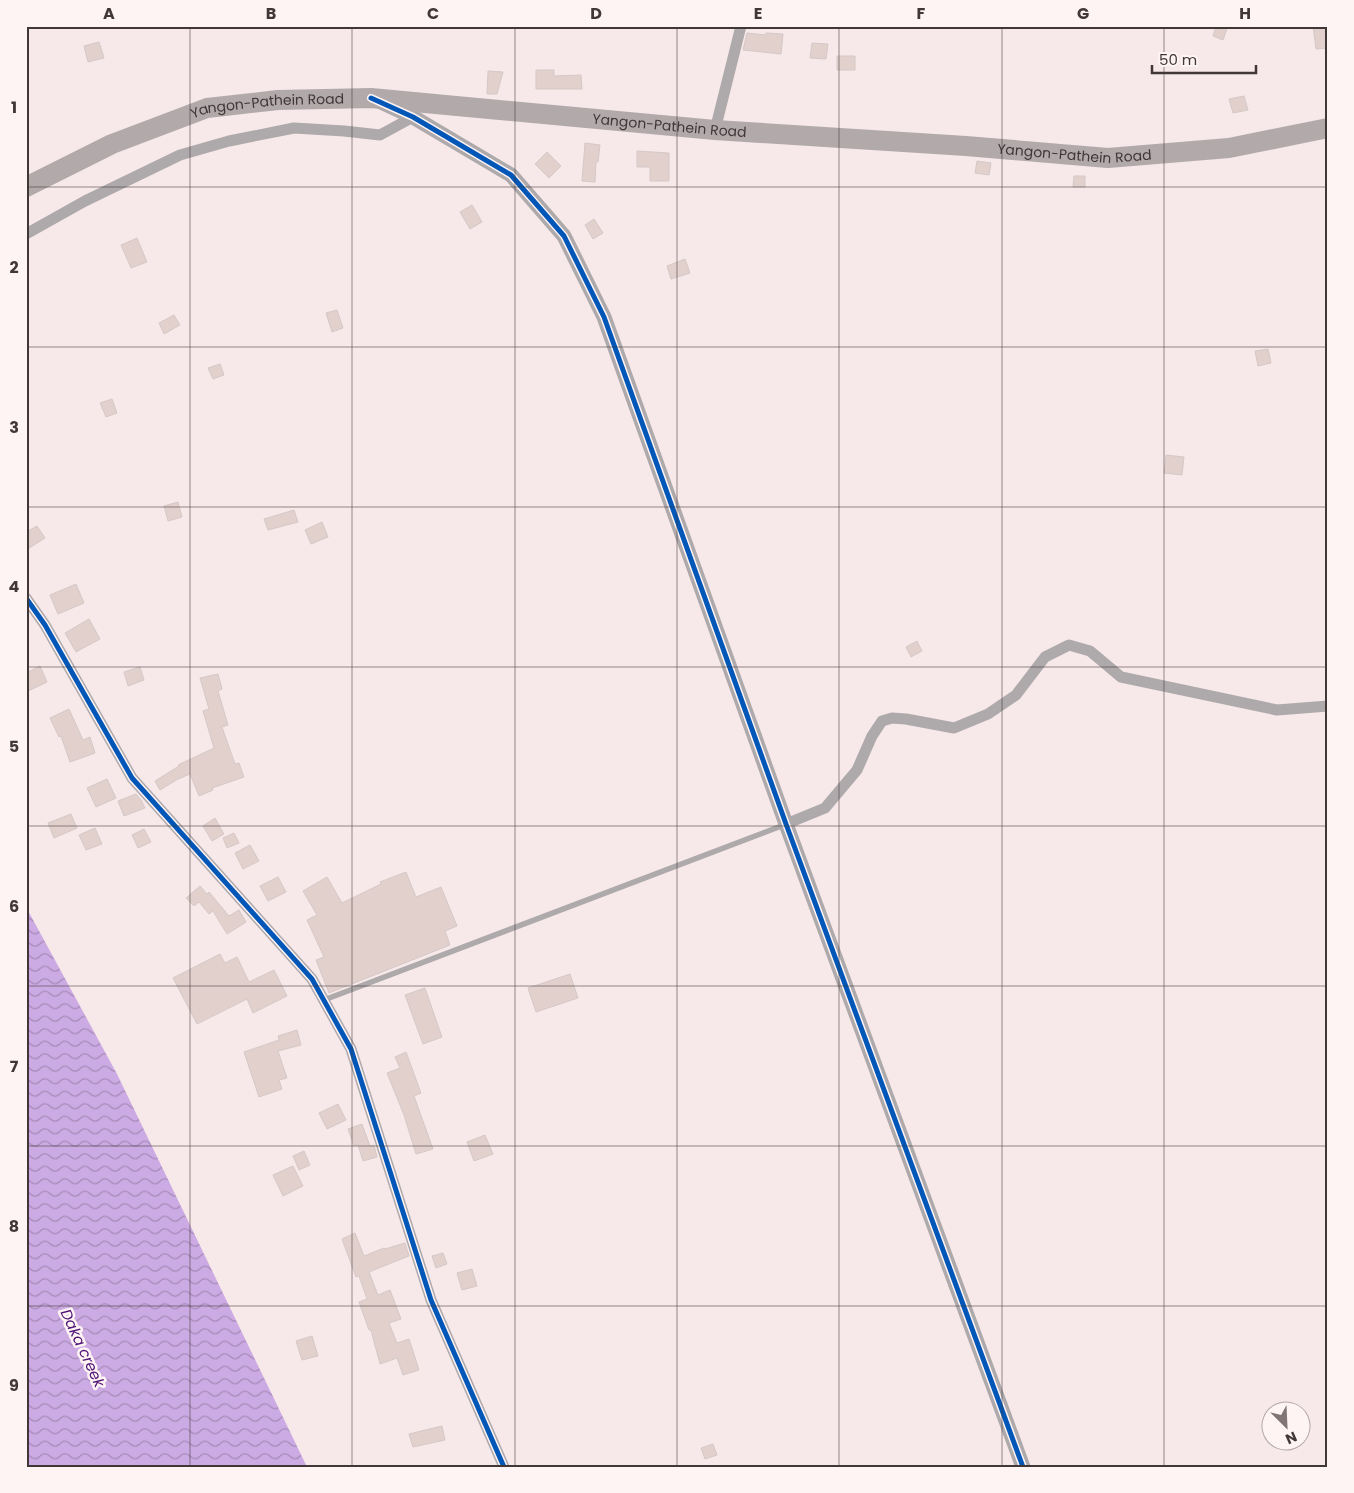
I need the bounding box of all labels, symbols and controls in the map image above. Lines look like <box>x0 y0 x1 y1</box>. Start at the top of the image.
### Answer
text: A <box>103 2 115 25</box>
text: B <box>266 2 276 25</box>
text: C <box>427 2 439 25</box>
text: D <box>590 2 602 25</box>
text: E <box>754 2 762 25</box>
text: F <box>917 2 926 25</box>
text: G <box>1077 2 1089 25</box>
text: H <box>1239 2 1251 25</box>
scale bar <box>1152 42 1255 74</box>
text: 50 m <box>1159 49 1197 70</box>
street label: Yangon-Pathein Road <box>187 89 344 123</box>
text: 1 <box>11 96 17 119</box>
street label: Yangon-Pathein Road <box>592 109 747 142</box>
street label: Yangon-Pathein Road <box>996 139 1152 168</box>
text: 2 <box>9 256 19 279</box>
text: 3 <box>9 416 19 439</box>
text: 4 <box>9 575 20 598</box>
text: 5 <box>9 735 19 758</box>
text: 6 <box>9 895 19 918</box>
text: 7 <box>10 1055 19 1078</box>
text: 8 <box>9 1215 19 1238</box>
water label: Daka creek <box>56 1305 111 1392</box>
text: 9 <box>9 1374 19 1397</box>
north arrow <box>1262 1400 1312 1450</box>
text: N <box>1282 1427 1300 1449</box>

